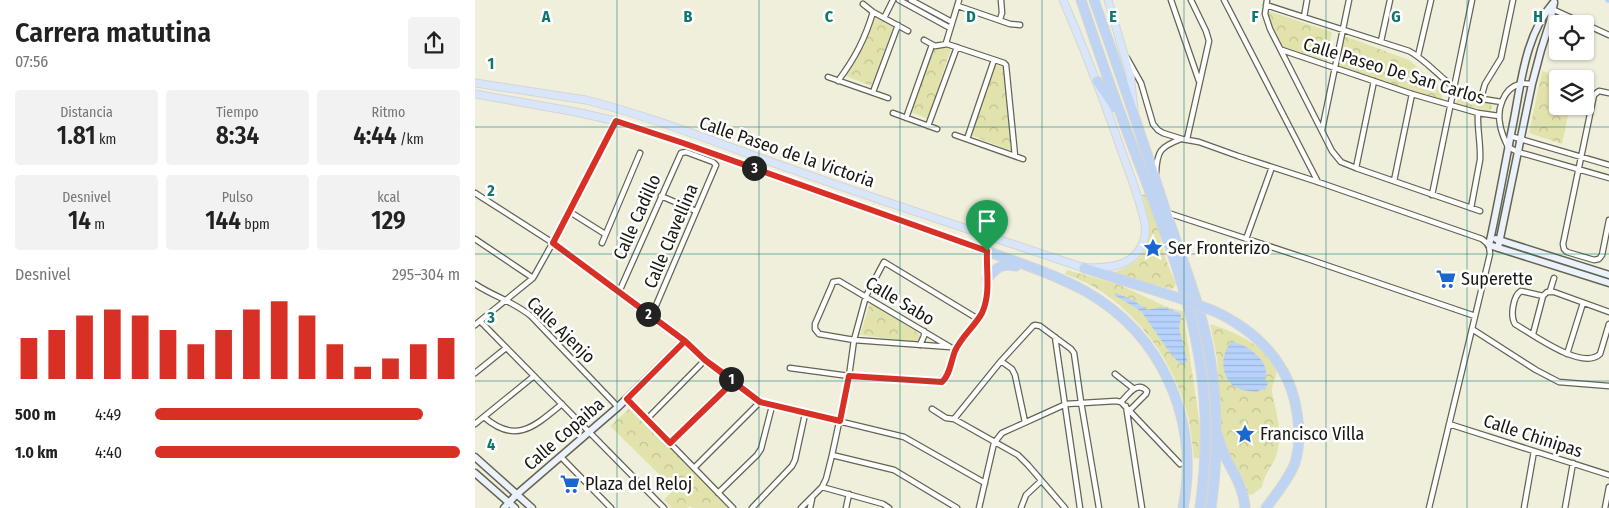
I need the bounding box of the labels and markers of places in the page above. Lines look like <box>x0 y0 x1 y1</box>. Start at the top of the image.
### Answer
pin: 3 <box>741 156 767 180</box>
pin <box>966 200 1008 251</box>
place icon: Ser Fronterizo <box>1142 237 1164 259</box>
place label: Ser Fronterizo <box>1168 237 1270 259</box>
supermarket icon: Superette <box>1435 268 1457 290</box>
place label: Superette <box>1461 268 1533 290</box>
pin: 2 <box>635 302 661 326</box>
pin: 1 <box>719 366 743 392</box>
place icon: Francisco Villa <box>1234 423 1256 445</box>
place label: Francisco Villa <box>1260 423 1364 445</box>
supermarket icon: Plaza del Reloj <box>559 473 581 495</box>
place label: Plaza del Reloj <box>585 473 692 495</box>

